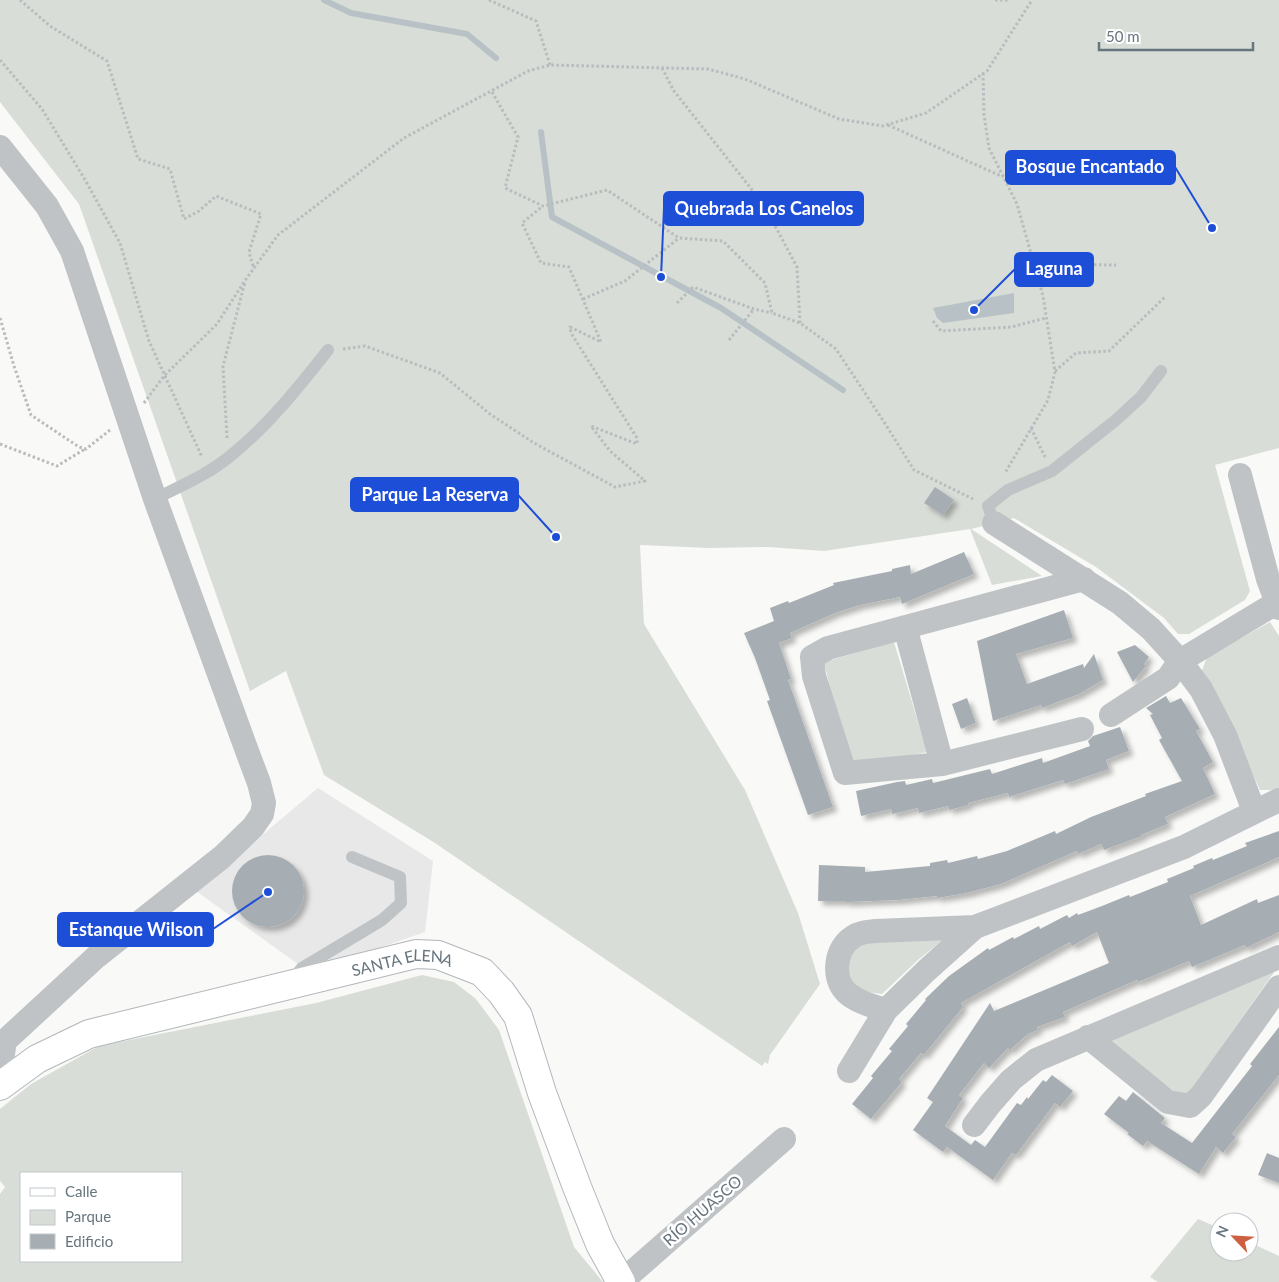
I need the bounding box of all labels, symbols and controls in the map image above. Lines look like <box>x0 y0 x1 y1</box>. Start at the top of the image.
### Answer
scale bar <box>1099 20 1253 52</box>
text: 50 m <box>1106 27 1140 45</box>
callout: Bosque Encantado <box>1006 151 1175 184</box>
text: Bosque Encantado <box>1016 155 1164 177</box>
callout: Quebrada Los Canelos <box>664 192 863 225</box>
text: Quebrada Los Canelos <box>675 197 854 219</box>
callout: Laguna <box>1015 253 1093 286</box>
text: Laguna <box>1025 257 1083 279</box>
callout: Parque La Reserva <box>351 478 518 511</box>
text: Parque La Reserva <box>362 483 508 505</box>
callout: Estanque Wilson <box>58 913 213 946</box>
text: Estanque Wilson <box>69 918 203 940</box>
street label: SANTA ELENA <box>349 944 456 979</box>
street label: RÍO HUASCO <box>659 1171 745 1249</box>
legend <box>20 1172 182 1262</box>
text: Calle <box>65 1182 98 1200</box>
text: Parque <box>65 1207 111 1225</box>
north arrow <box>1209 1212 1259 1262</box>
text: N <box>1212 1223 1232 1240</box>
text: Edificio <box>65 1232 113 1250</box>

